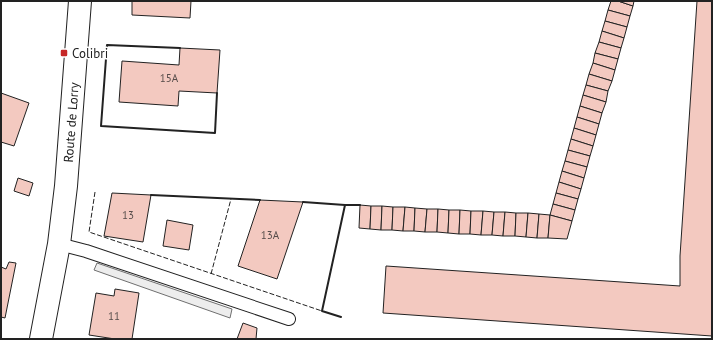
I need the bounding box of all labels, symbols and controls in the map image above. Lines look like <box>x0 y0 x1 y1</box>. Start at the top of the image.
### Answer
place label: Colibri <box>72 45 108 62</box>
marker: Colibri <box>59 48 69 58</box>
house number: 15A <box>160 71 179 85</box>
street label: Route de Lorry <box>59 82 82 163</box>
house number: 13 <box>122 208 134 222</box>
house number: 13A <box>261 228 280 242</box>
house number: 11 <box>108 309 120 323</box>

